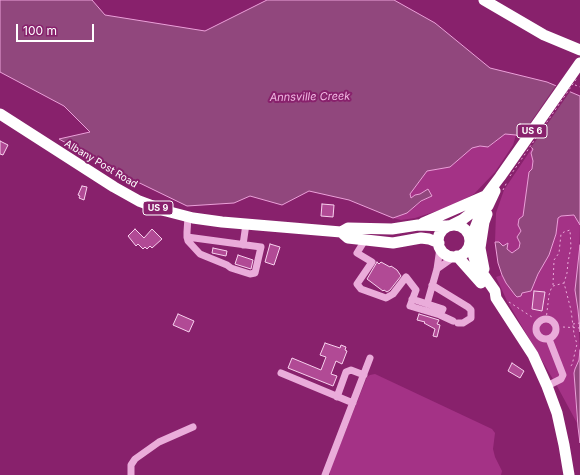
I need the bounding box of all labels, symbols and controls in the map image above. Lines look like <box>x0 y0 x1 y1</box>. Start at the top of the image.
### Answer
scale bar <box>18 16 96 42</box>
text: 100 m <box>23 23 57 38</box>
water label: Annsville Creek <box>270 90 350 104</box>
road number: US 6 <box>517 124 547 138</box>
street label: Albany Post Road <box>62 137 140 191</box>
road number: US 9 <box>143 201 173 215</box>

